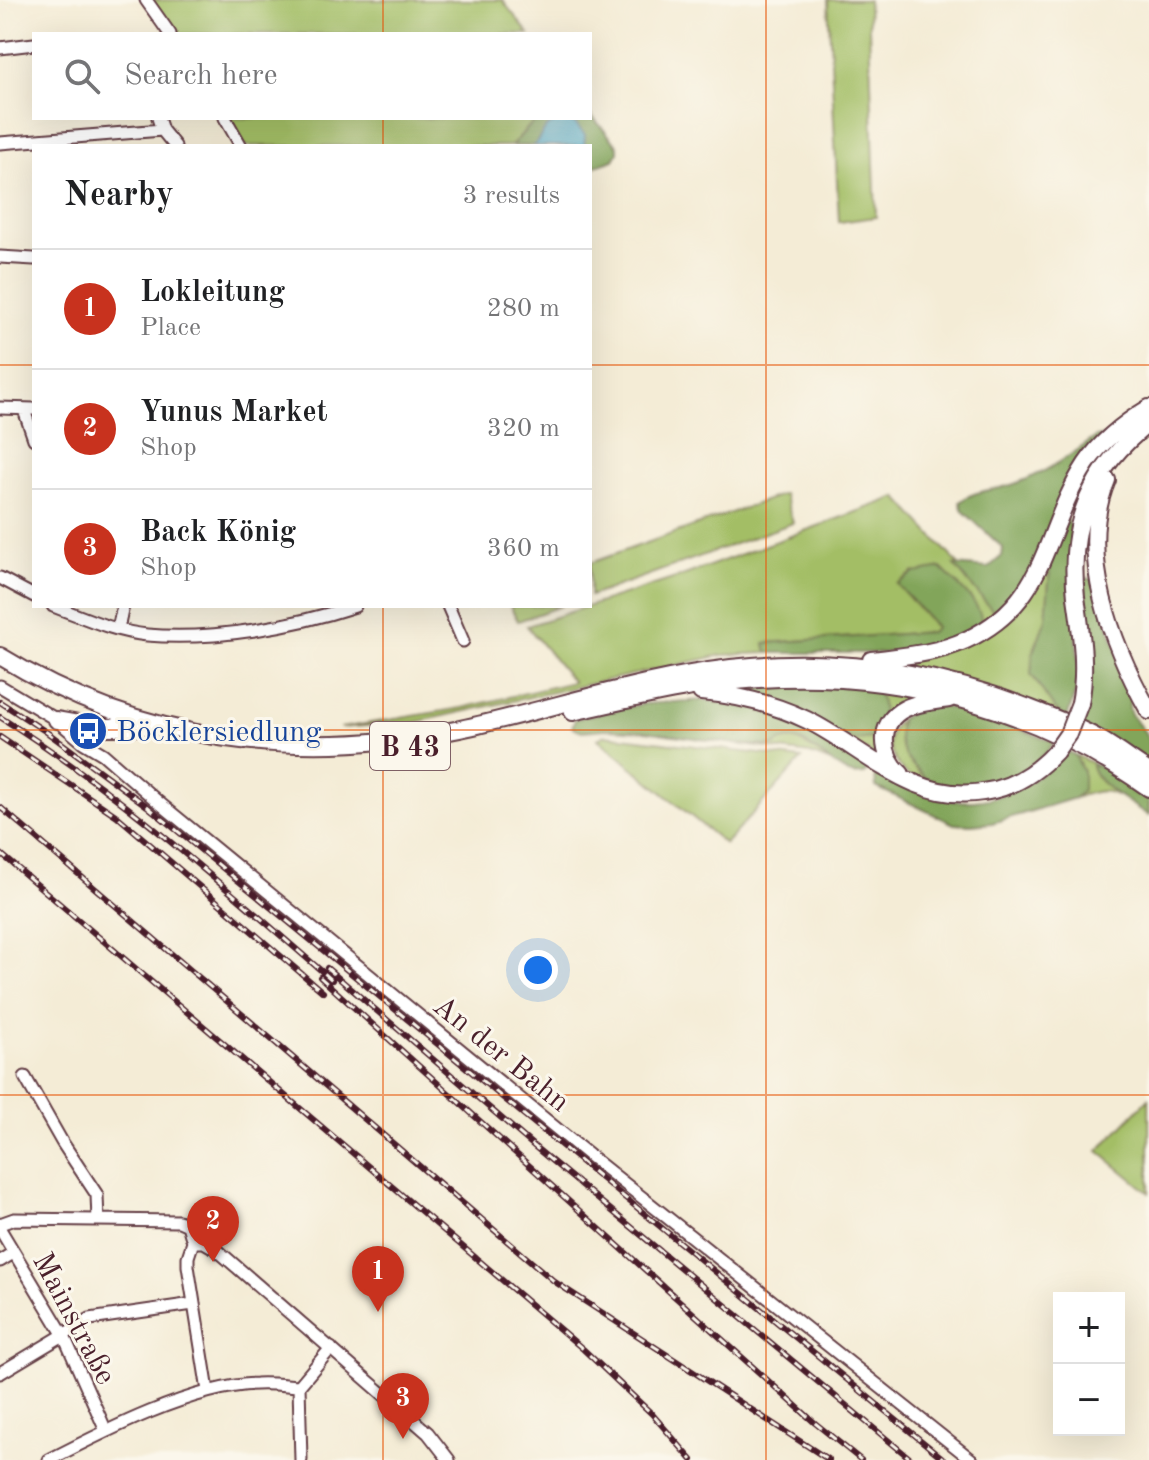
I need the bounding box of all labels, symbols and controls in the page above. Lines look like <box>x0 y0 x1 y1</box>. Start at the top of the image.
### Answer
search box <box>32 32 592 120</box>
icon: search <box>60 54 104 98</box>
text: Search here <box>124 61 278 91</box>
text: Nearby <box>64 179 174 213</box>
text: 3 results <box>462 183 560 209</box>
text: Lokleitung <box>140 278 285 308</box>
text: 1 <box>82 296 98 322</box>
text: 280 m <box>487 296 560 322</box>
text: Place <box>140 315 201 341</box>
text: Yunus Market <box>140 398 328 428</box>
text: 2 <box>82 416 98 442</box>
text: 320 m <box>487 416 560 442</box>
text: Shop <box>140 435 197 461</box>
text: Back König <box>140 518 296 548</box>
text: 3 <box>82 536 98 562</box>
text: 360 m <box>487 536 560 562</box>
text: Shop <box>140 555 197 581</box>
bus stop icon: Böcklersiedlung <box>67 710 109 752</box>
place label: Böcklersiedlung <box>116 718 322 748</box>
road number: B 43 <box>370 722 450 770</box>
your location <box>518 950 558 990</box>
street label: An der Bahn <box>427 991 575 1118</box>
pin: 2 <box>187 1196 239 1262</box>
pin: 1 <box>352 1246 404 1312</box>
street label: Mainstraße <box>26 1248 120 1390</box>
map controls <box>1053 1292 1125 1436</box>
button: + <box>1053 1292 1125 1364</box>
button: − <box>1053 1364 1125 1436</box>
pin: 3 <box>377 1373 429 1439</box>

